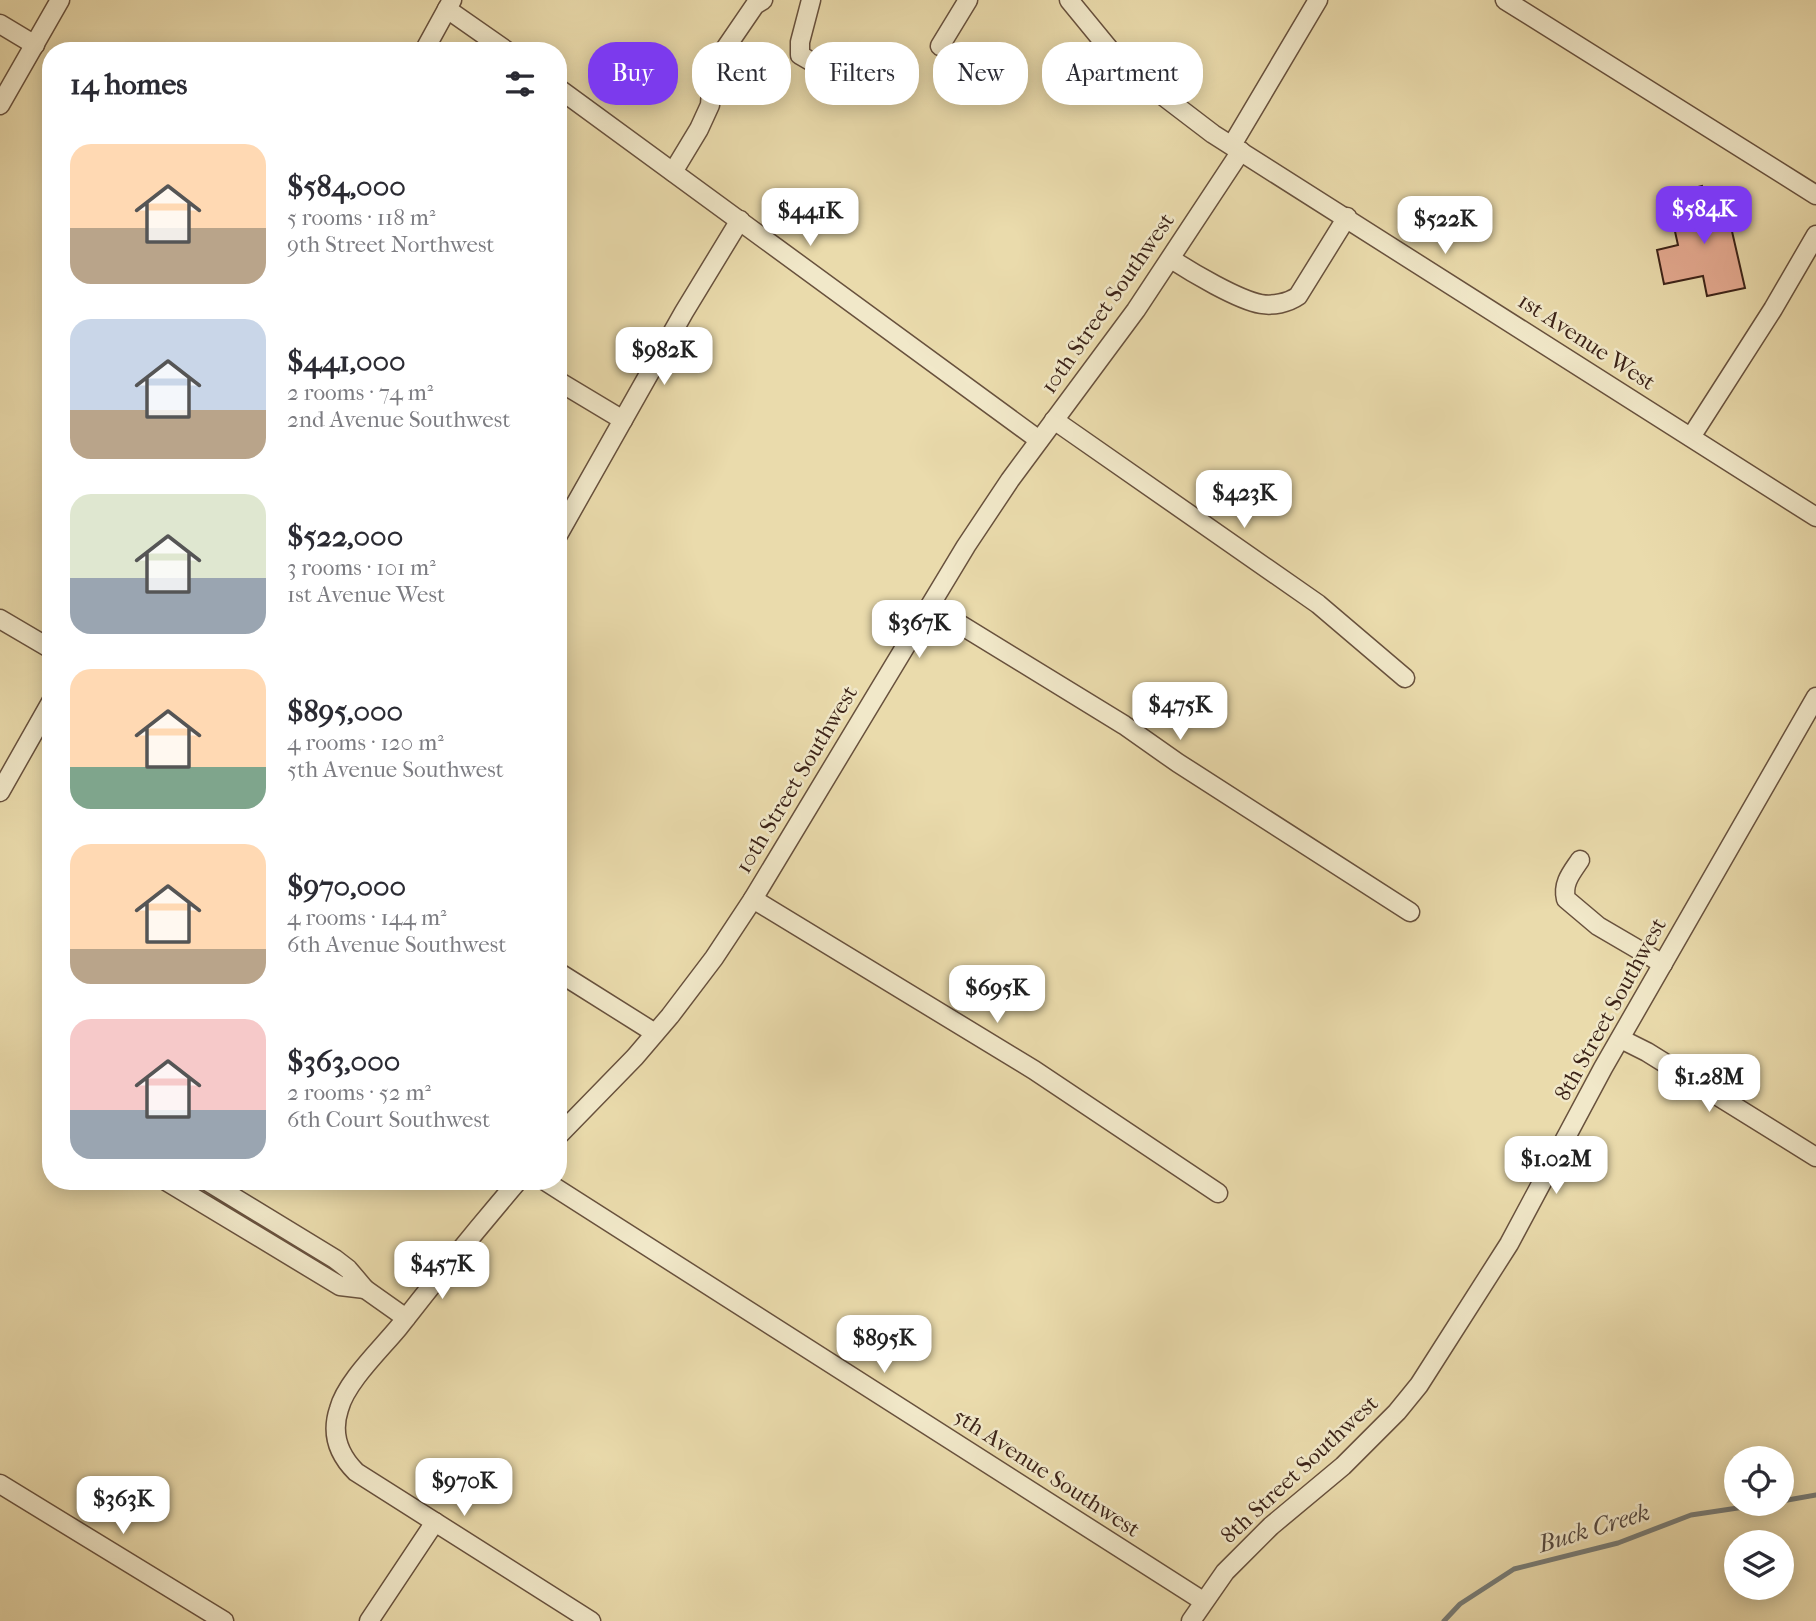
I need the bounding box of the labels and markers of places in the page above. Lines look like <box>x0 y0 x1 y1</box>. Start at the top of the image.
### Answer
pin: $584K <box>1655 187 1753 246</box>
pin: $441K <box>761 188 859 248</box>
pin: $522K <box>1396 196 1494 256</box>
pin: $982K <box>615 328 713 387</box>
pin: $423K <box>1195 470 1293 530</box>
pin: $367K <box>870 600 968 660</box>
pin: $475K <box>1131 682 1229 742</box>
pin: $695K <box>948 965 1046 1025</box>
pin: $1.28M <box>1652 1054 1766 1114</box>
pin: $1.02M <box>1499 1136 1613 1196</box>
pin: $457K <box>393 1242 491 1301</box>
pin: $895K <box>835 1316 933 1375</box>
pin: $970K <box>415 1458 513 1518</box>
pin: $363K <box>74 1476 172 1536</box>

